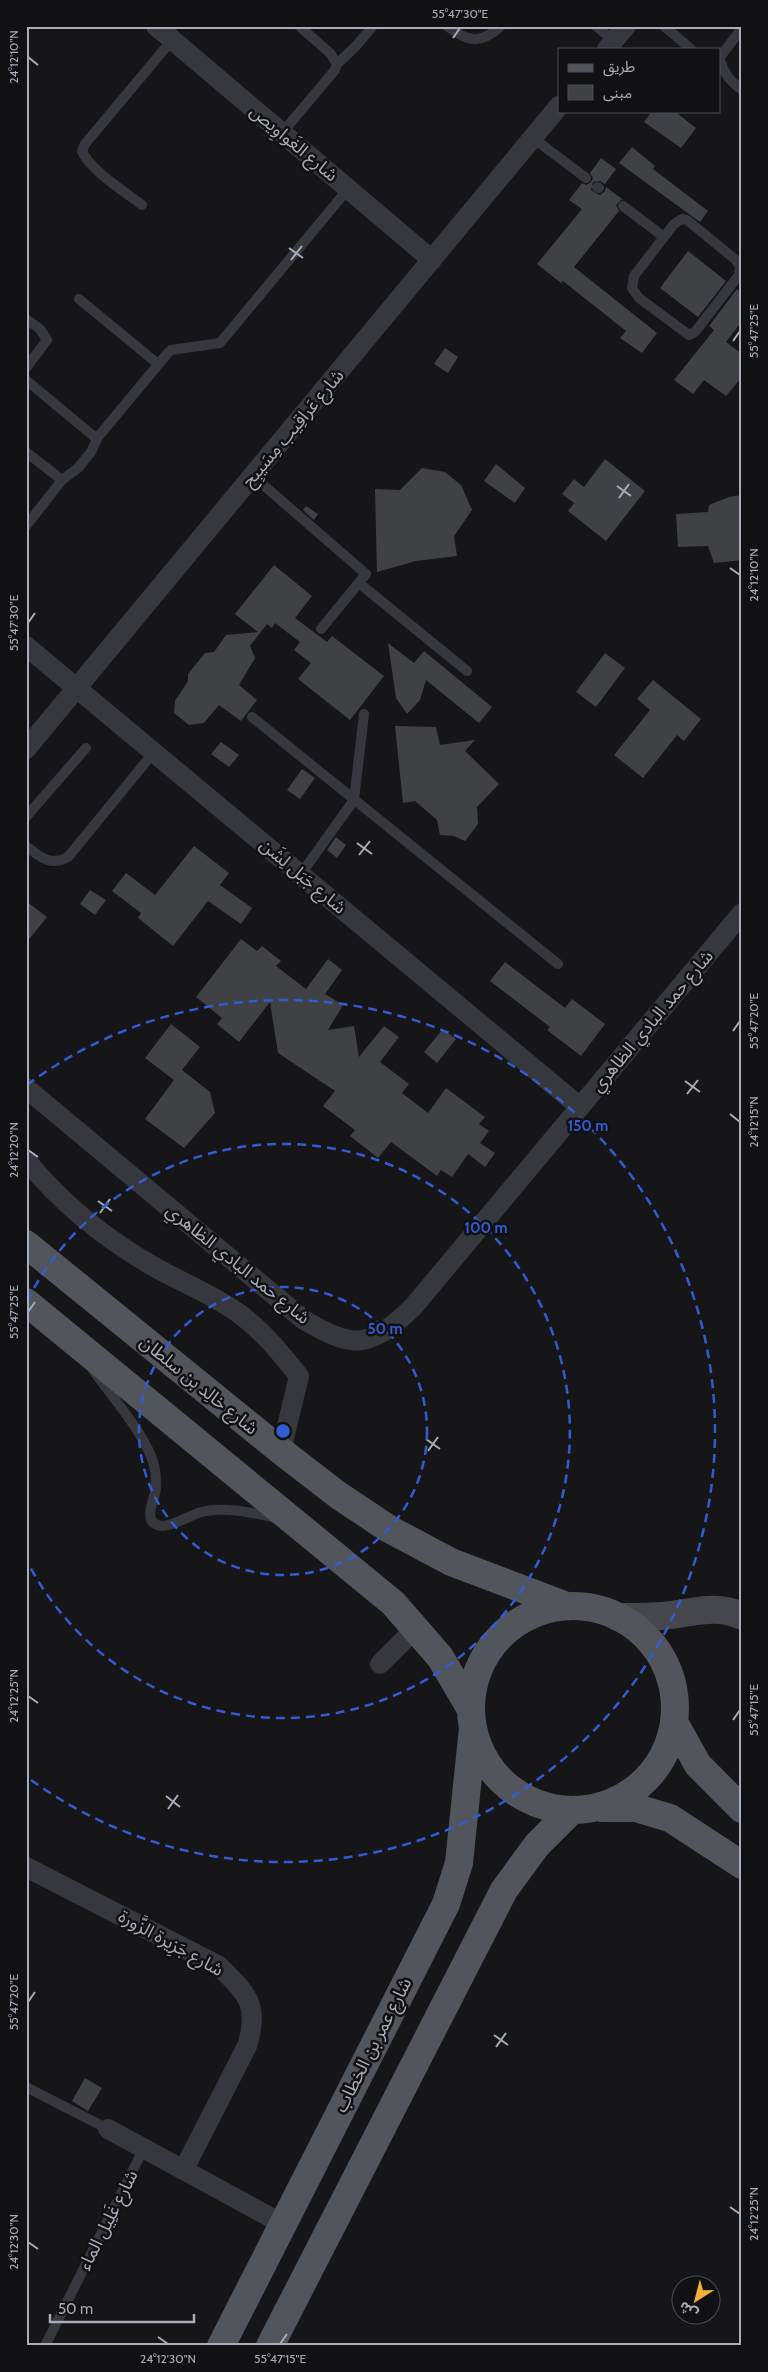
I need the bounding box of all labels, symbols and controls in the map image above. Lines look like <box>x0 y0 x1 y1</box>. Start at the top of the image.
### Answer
text: 55°47'30"E <box>432 6 489 21</box>
text: 24°12'10"N <box>6 30 21 84</box>
legend <box>558 48 720 112</box>
text: طريق <box>603 58 635 77</box>
text: مبنى <box>603 84 632 102</box>
street label: شارع الغَواوِيص <box>243 100 342 189</box>
text: 55°47'25"E <box>746 303 761 358</box>
street label: شارع عَراقِيب مِسَيبِح <box>237 365 351 493</box>
text: 24°12'10"N <box>746 548 761 602</box>
text: 55°47'30"E <box>6 594 21 651</box>
street label: شارع جَبَل لِشَن <box>253 833 351 921</box>
street label: شارع حمد البادي الظاهري <box>586 946 720 1098</box>
text: 55°47'20"E <box>746 992 761 1049</box>
text: 24°12'15"N <box>746 1096 761 1148</box>
text: 150 m <box>568 1117 608 1135</box>
text: 24°12'20"N <box>6 1122 21 1178</box>
street label: شارع حمد البادي الظاهري <box>160 1199 314 1331</box>
text: 100 m <box>464 1219 508 1237</box>
text: 55°47'25"E <box>6 1284 21 1339</box>
text: 50 m <box>367 1320 403 1338</box>
street label: شارع خالِد بن سلطان <box>134 1331 262 1442</box>
centre of rings <box>274 1422 292 1440</box>
text: 24°12'25"N <box>6 1669 21 1723</box>
text: 55°47'15"E <box>746 1684 761 1736</box>
street label: شارع جَزِيرة الزَّورة <box>113 1903 229 1984</box>
text: 55°47'20"E <box>6 1973 21 2030</box>
street label: شارع عمر بن الخطاب <box>330 1974 419 2117</box>
street label: شارع غَلِيل الماء <box>73 2166 145 2275</box>
text: 24°12'25"N <box>746 2187 761 2241</box>
text: 24°12'30"N <box>6 2214 21 2270</box>
north arrow <box>670 2274 720 2324</box>
scale bar <box>50 2292 194 2324</box>
text: ش <box>675 2298 701 2323</box>
text: 50 m <box>58 2300 93 2318</box>
text: 24°12'30"N <box>140 2351 196 2366</box>
text: 55°47'15"E <box>254 2351 306 2366</box>

